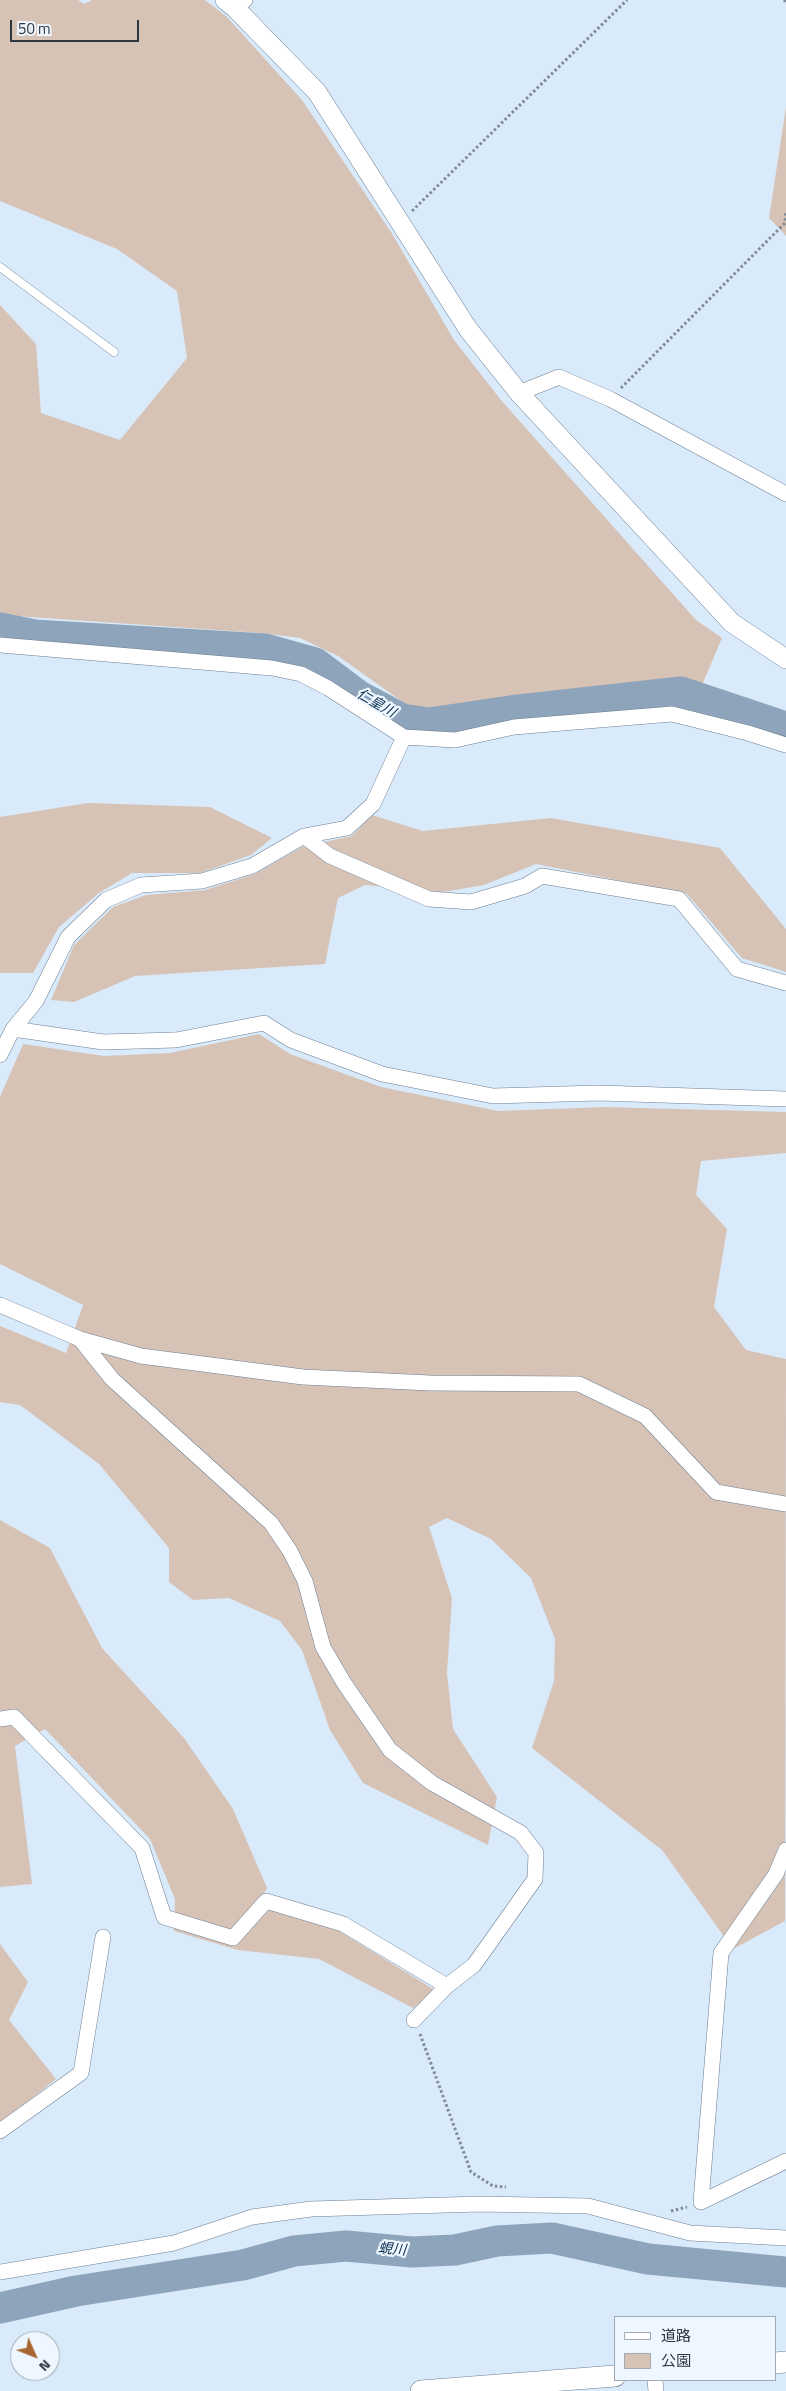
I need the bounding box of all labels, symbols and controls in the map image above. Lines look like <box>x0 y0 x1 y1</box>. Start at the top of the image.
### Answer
scale bar <box>12 10 141 42</box>
text: 50 m <box>18 17 51 40</box>
water label: 仁皇川 <box>354 686 398 722</box>
water label: 蜆川 <box>377 2240 407 2260</box>
legend <box>614 2316 776 2381</box>
text: 道路 <box>661 2324 691 2347</box>
north arrow <box>10 2331 60 2381</box>
text: 公園 <box>661 2349 691 2372</box>
text: N <box>35 2355 56 2377</box>

